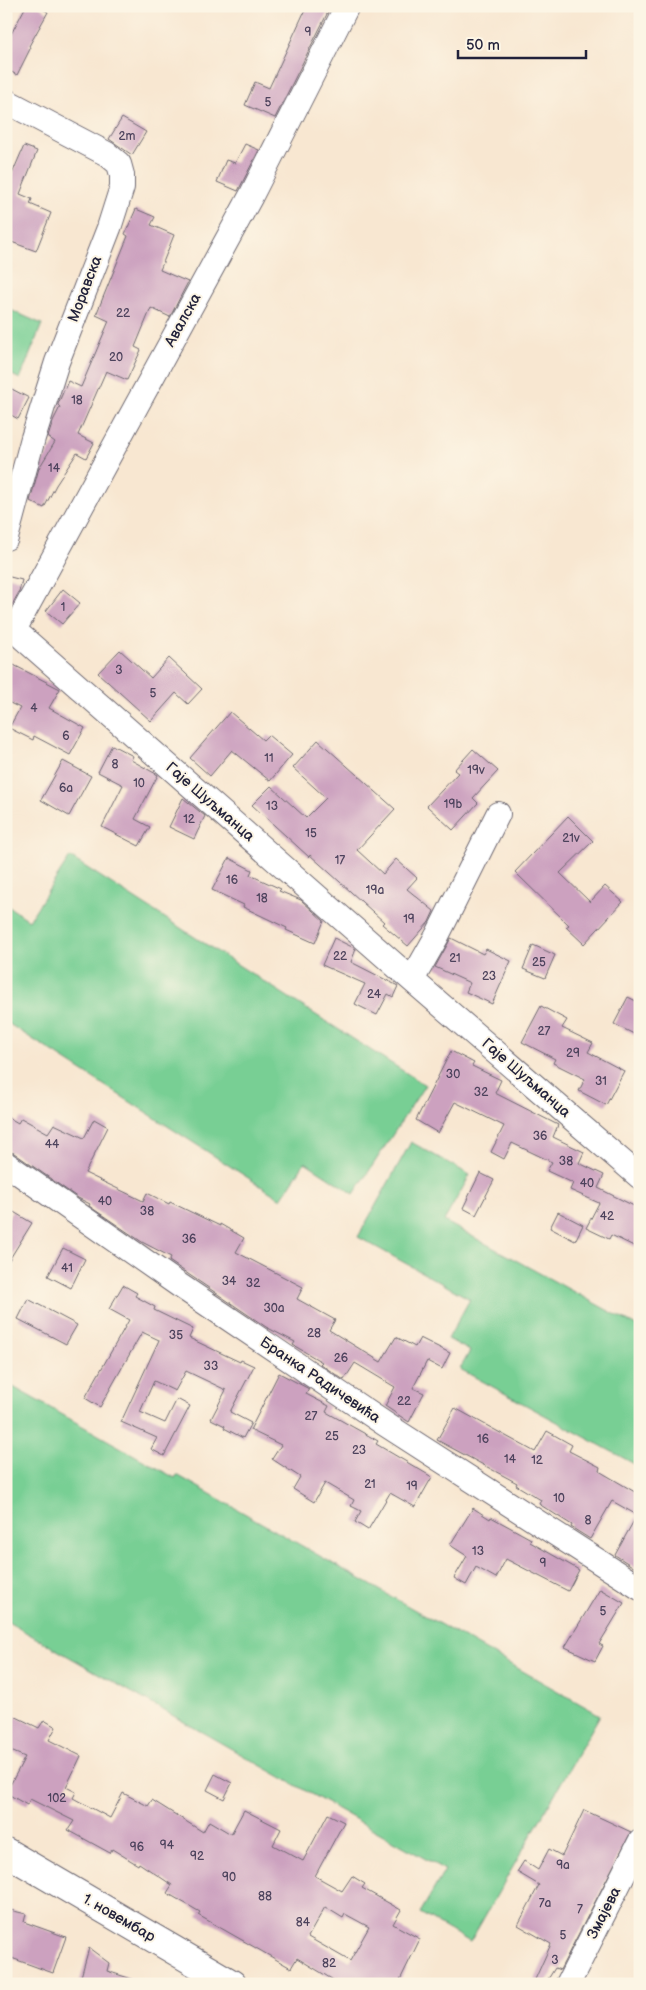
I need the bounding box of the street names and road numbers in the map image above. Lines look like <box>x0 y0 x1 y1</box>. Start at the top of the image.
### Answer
street label: Моравска <box>64 253 106 325</box>
street label: Авалска <box>160 290 205 351</box>
street label: Гаје Шуљманца <box>162 758 258 846</box>
street label: Гаје Шуљманца <box>478 1034 574 1122</box>
street label: Бранка Радичевића <box>256 1333 384 1427</box>
street label: Змајева <box>583 1884 625 1942</box>
street label: 1. новембар <box>79 1890 159 1947</box>

